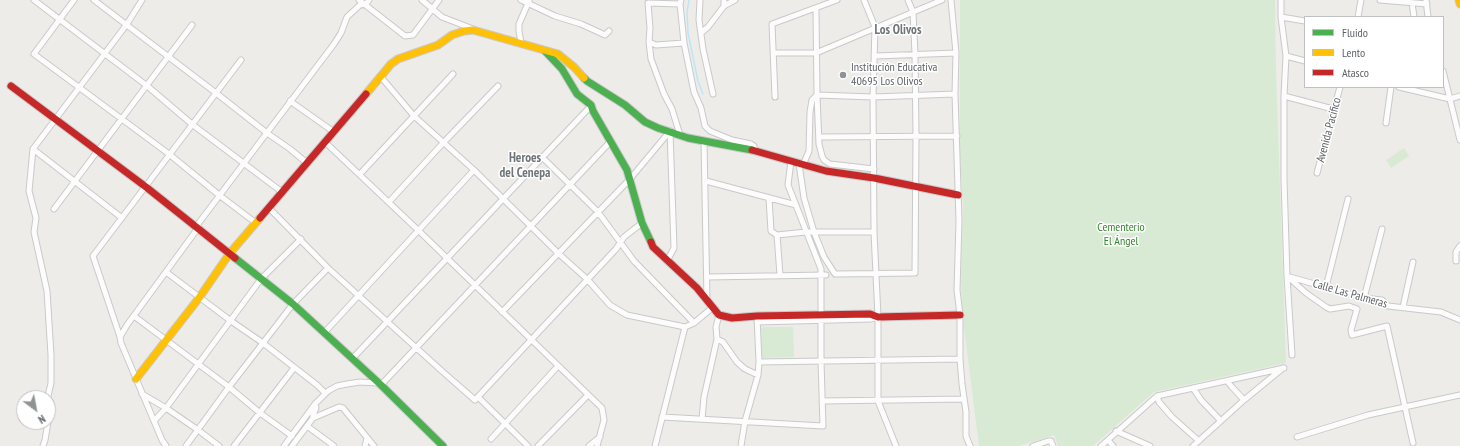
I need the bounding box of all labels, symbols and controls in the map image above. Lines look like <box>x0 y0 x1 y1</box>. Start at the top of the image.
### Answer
legend <box>1304 16 1444 88</box>
district label: Los Olivos <box>875 22 921 38</box>
text: Fluido <box>1342 25 1368 40</box>
text: Lento <box>1342 45 1365 60</box>
place label: Institución Educativa 40695 Los Olivos <box>851 61 937 89</box>
text: Atasco <box>1342 65 1369 80</box>
marker: Institución Educativa 40695 Los Olivos <box>838 70 848 80</box>
street label: Avenida Pacífico <box>1313 96 1345 164</box>
district label: Heroes del Cenepa <box>500 150 550 181</box>
park label: Cementerio El Ángel <box>1097 221 1145 249</box>
street label: Calle Las Palmeras <box>1311 276 1389 312</box>
north arrow <box>16 390 56 430</box>
text: N <box>36 412 48 427</box>

